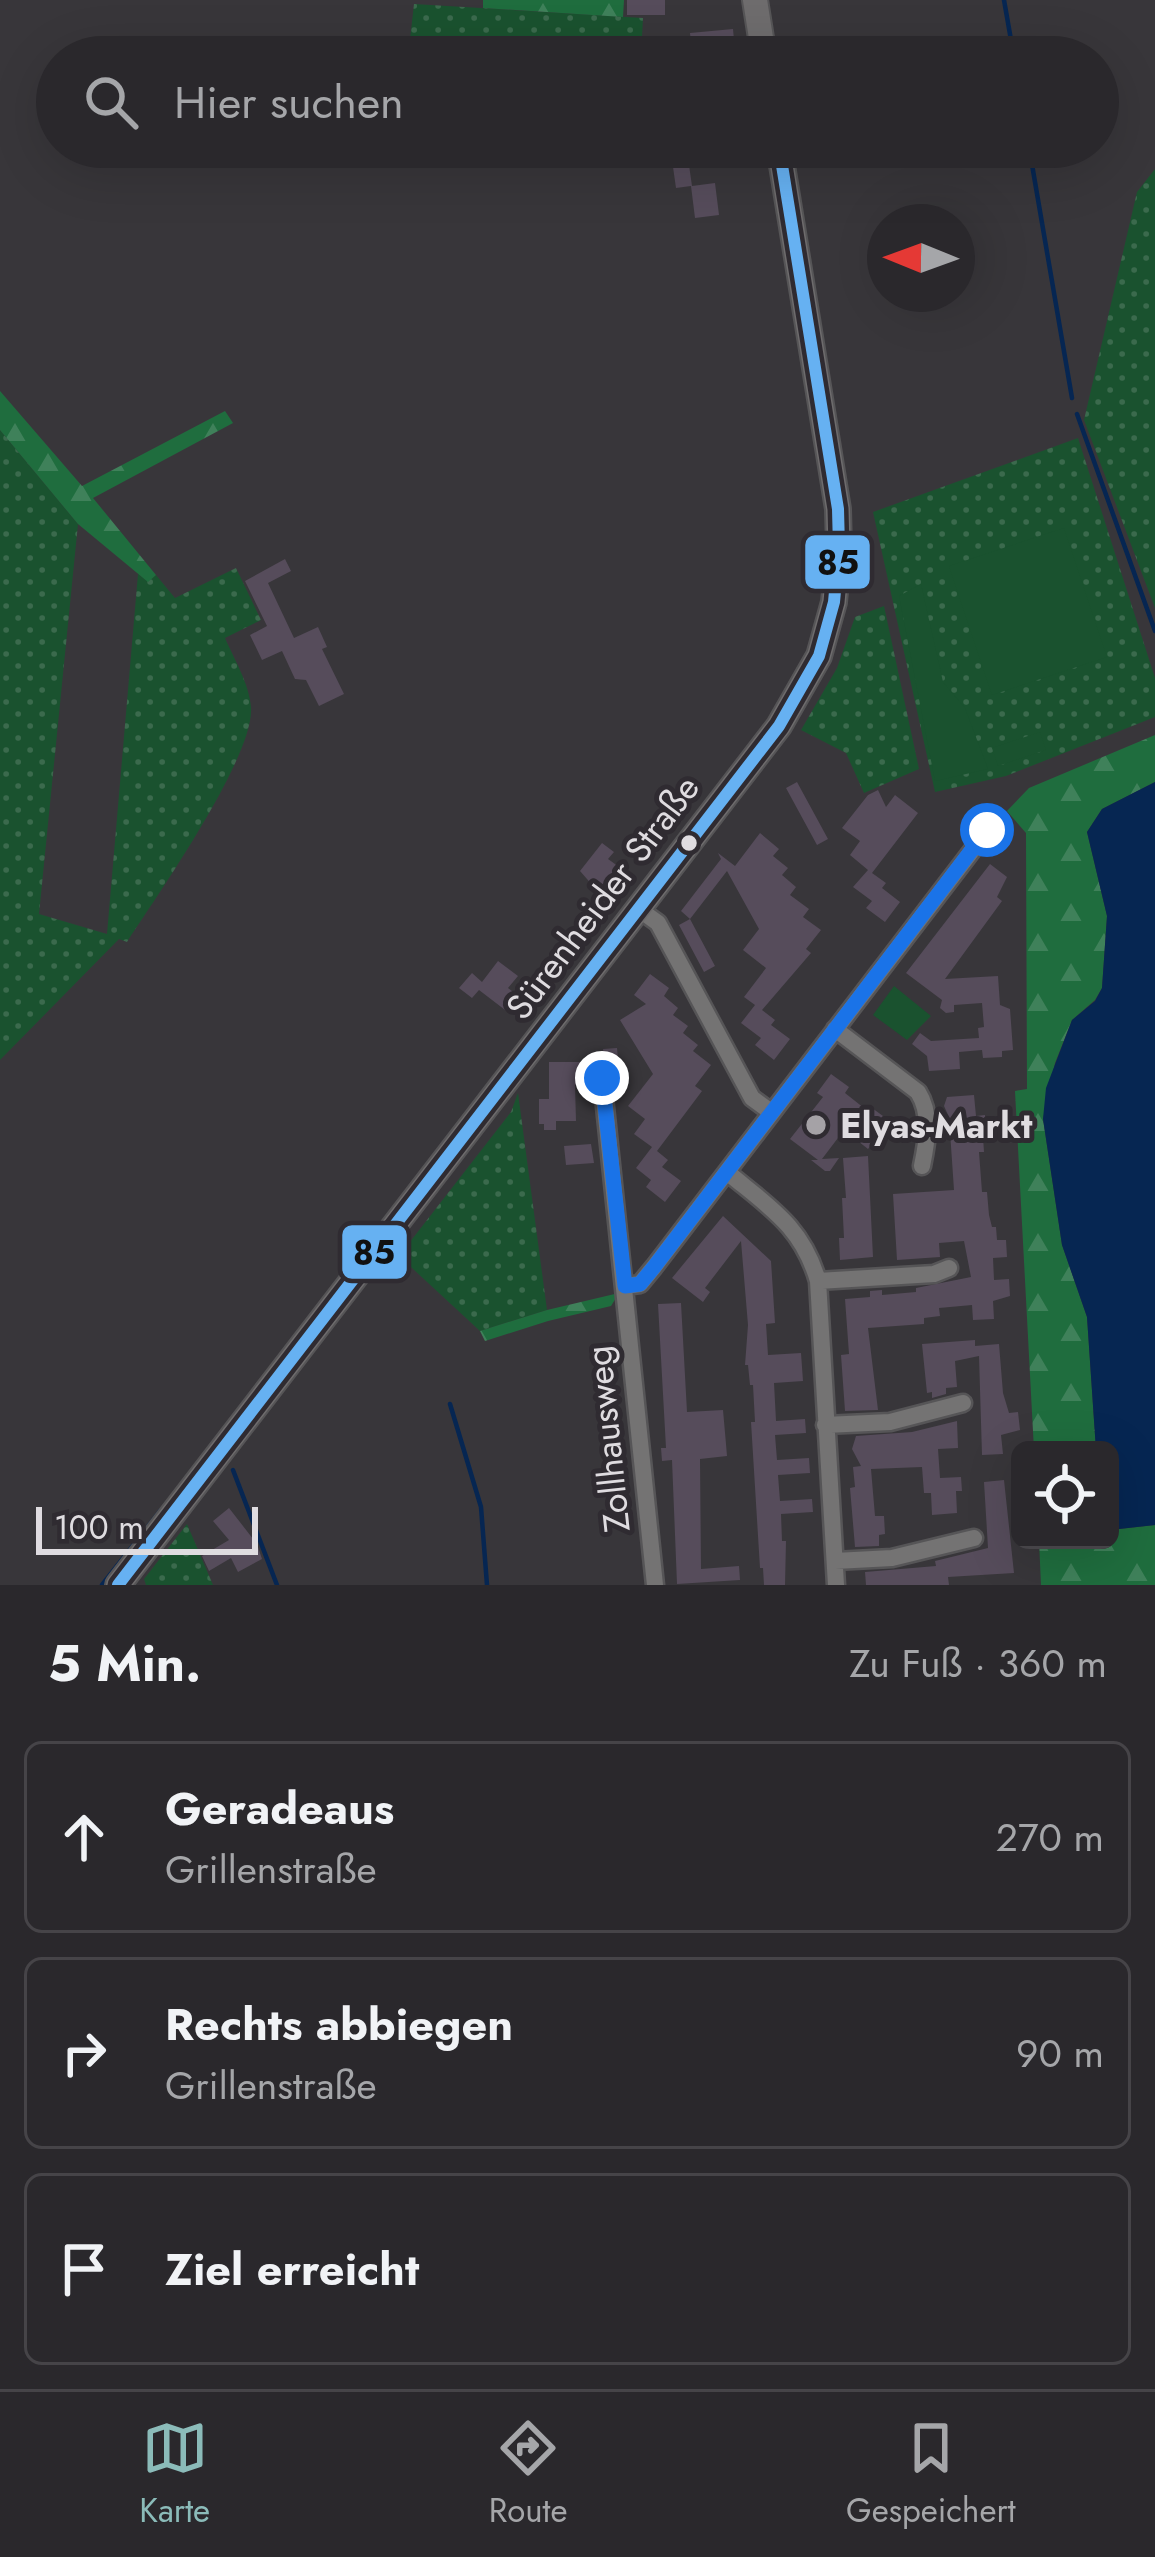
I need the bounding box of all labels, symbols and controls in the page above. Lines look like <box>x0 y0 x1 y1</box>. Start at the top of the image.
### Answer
search box <box>36 36 1119 168</box>
icon: search <box>78 69 144 135</box>
text: Hier suchen <box>174 70 404 135</box>
north arrow <box>867 204 975 312</box>
line badge: 85 <box>803 533 872 591</box>
text: 85 <box>817 539 859 586</box>
street label: Sürenheider Straße <box>493 764 711 1030</box>
route start <box>960 803 1014 857</box>
unlabelled marker <box>678 832 700 854</box>
route end <box>575 1051 629 1105</box>
place label: Elyas-Markt <box>840 1099 1033 1151</box>
marker: Elyas-Markt <box>803 1112 829 1138</box>
line badge: 85 <box>340 1223 409 1281</box>
text: 85 <box>353 1229 395 1276</box>
street label: Zollhausweg <box>571 1343 643 1535</box>
map controls <box>1011 1441 1119 1549</box>
button: locate <box>1011 1441 1119 1549</box>
scale bar <box>36 1501 258 1554</box>
text: 100 m <box>54 1504 144 1551</box>
text: 5 Min. <box>48 1626 201 1700</box>
text: Zu Fuß · 360 m <box>849 1635 1107 1692</box>
text: Geradeaus <box>165 1776 394 1841</box>
icon: ahead <box>51 1804 117 1870</box>
text: 270 m <box>996 1809 1104 1866</box>
text: Grillenstraße <box>165 1841 377 1898</box>
text: Rechts abbiegen <box>165 1992 513 2057</box>
icon: right <box>51 2020 117 2086</box>
text: 90 m <box>1016 2025 1104 2082</box>
text: Grillenstraße <box>165 2057 377 2114</box>
icon: arrive <box>51 2236 117 2302</box>
text: Ziel erreicht <box>165 2237 419 2302</box>
tab: Karte <box>139 2415 210 2534</box>
tab: Route <box>489 2415 567 2534</box>
tab: Gespeichert <box>846 2415 1016 2534</box>

